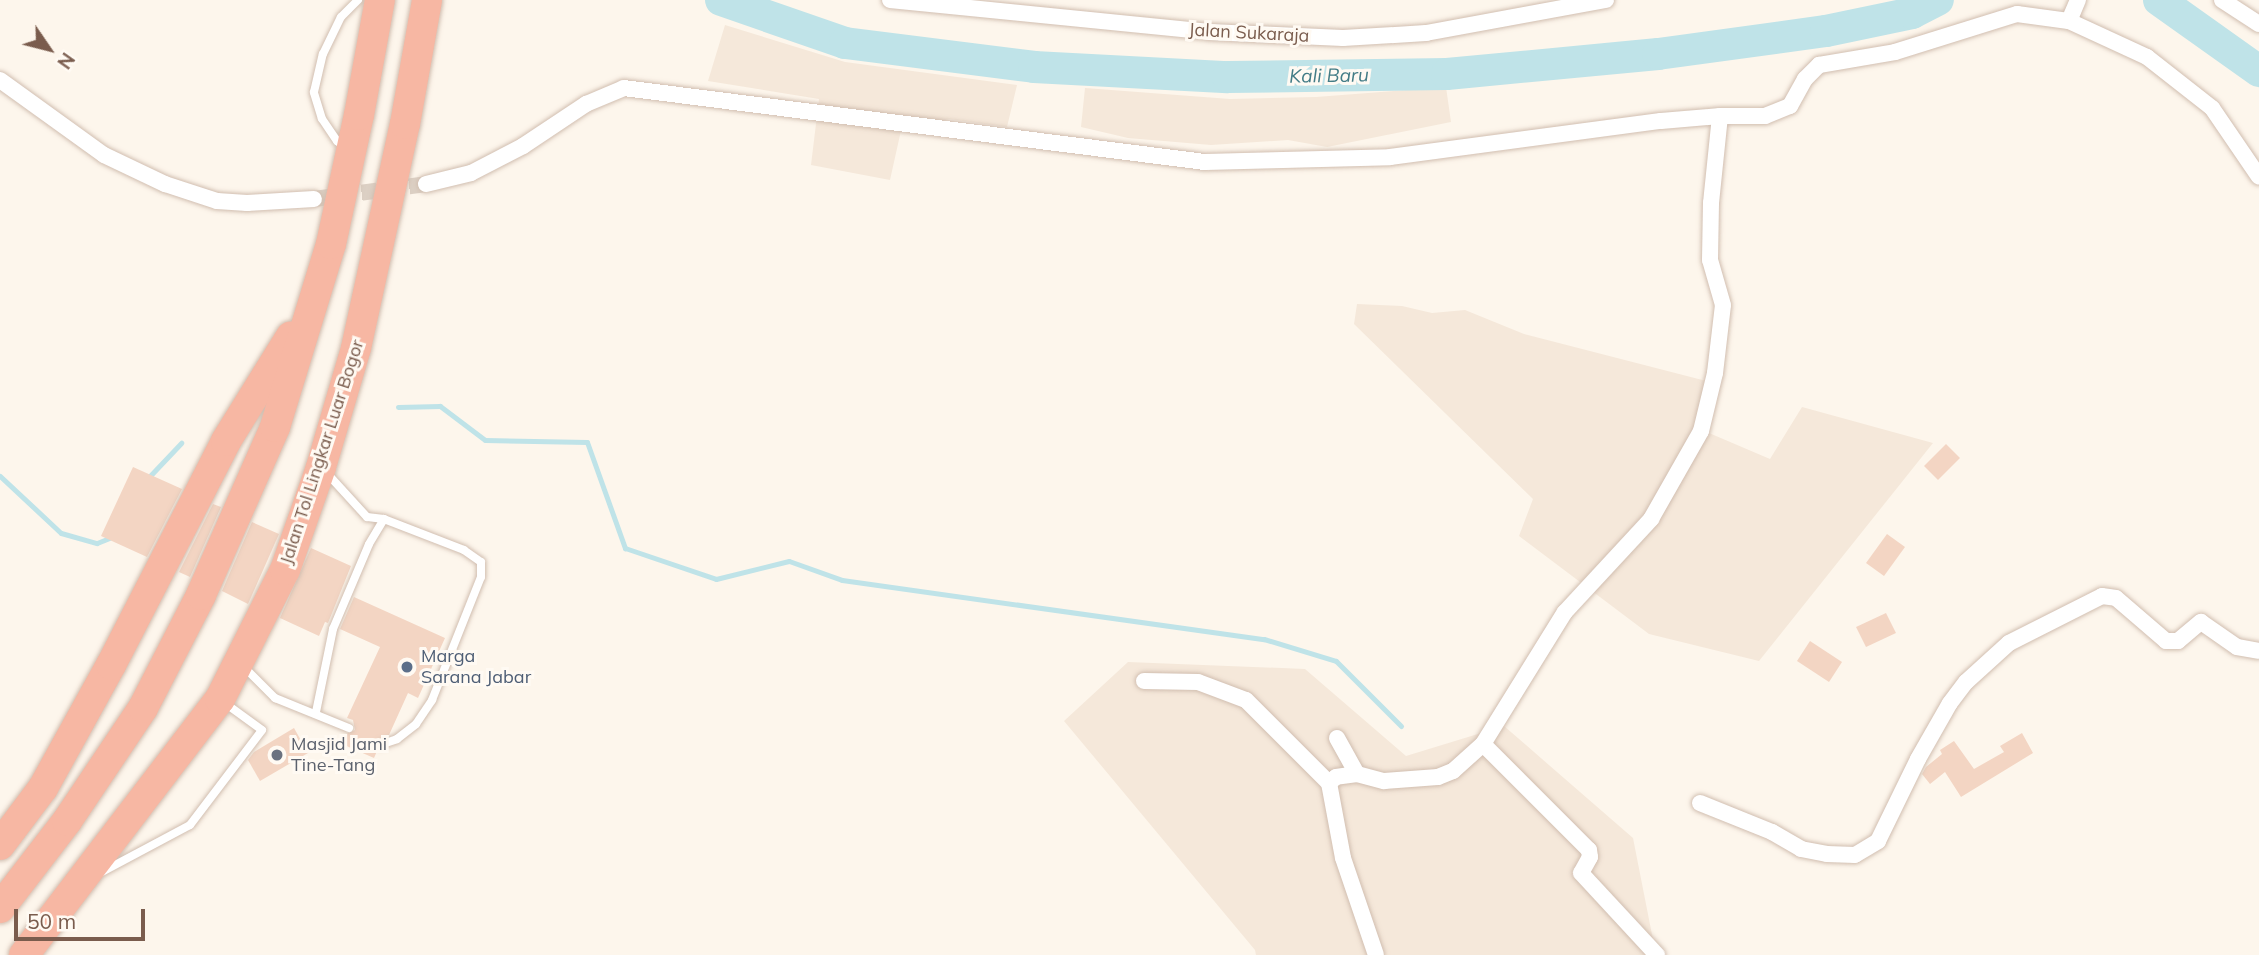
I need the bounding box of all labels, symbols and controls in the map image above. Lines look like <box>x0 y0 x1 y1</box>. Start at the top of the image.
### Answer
north arrow <box>14 14 84 84</box>
street label: Jalan Sukaraja <box>1188 19 1310 47</box>
text: N <box>52 48 80 74</box>
water label: Kali Baru <box>1289 64 1369 88</box>
street label: Jalan Tol Lingkar Luar Bogor <box>275 337 369 567</box>
place label: Marga Sarana Jabar <box>421 646 531 688</box>
marker: Marga Sarana Jabar <box>399 659 415 675</box>
place label: Masjid Jami Tine-Tang <box>291 734 387 776</box>
marker: Masjid Jami Tine-Tang <box>269 747 285 763</box>
scale bar <box>18 895 149 939</box>
text: 50 m <box>27 908 76 934</box>

